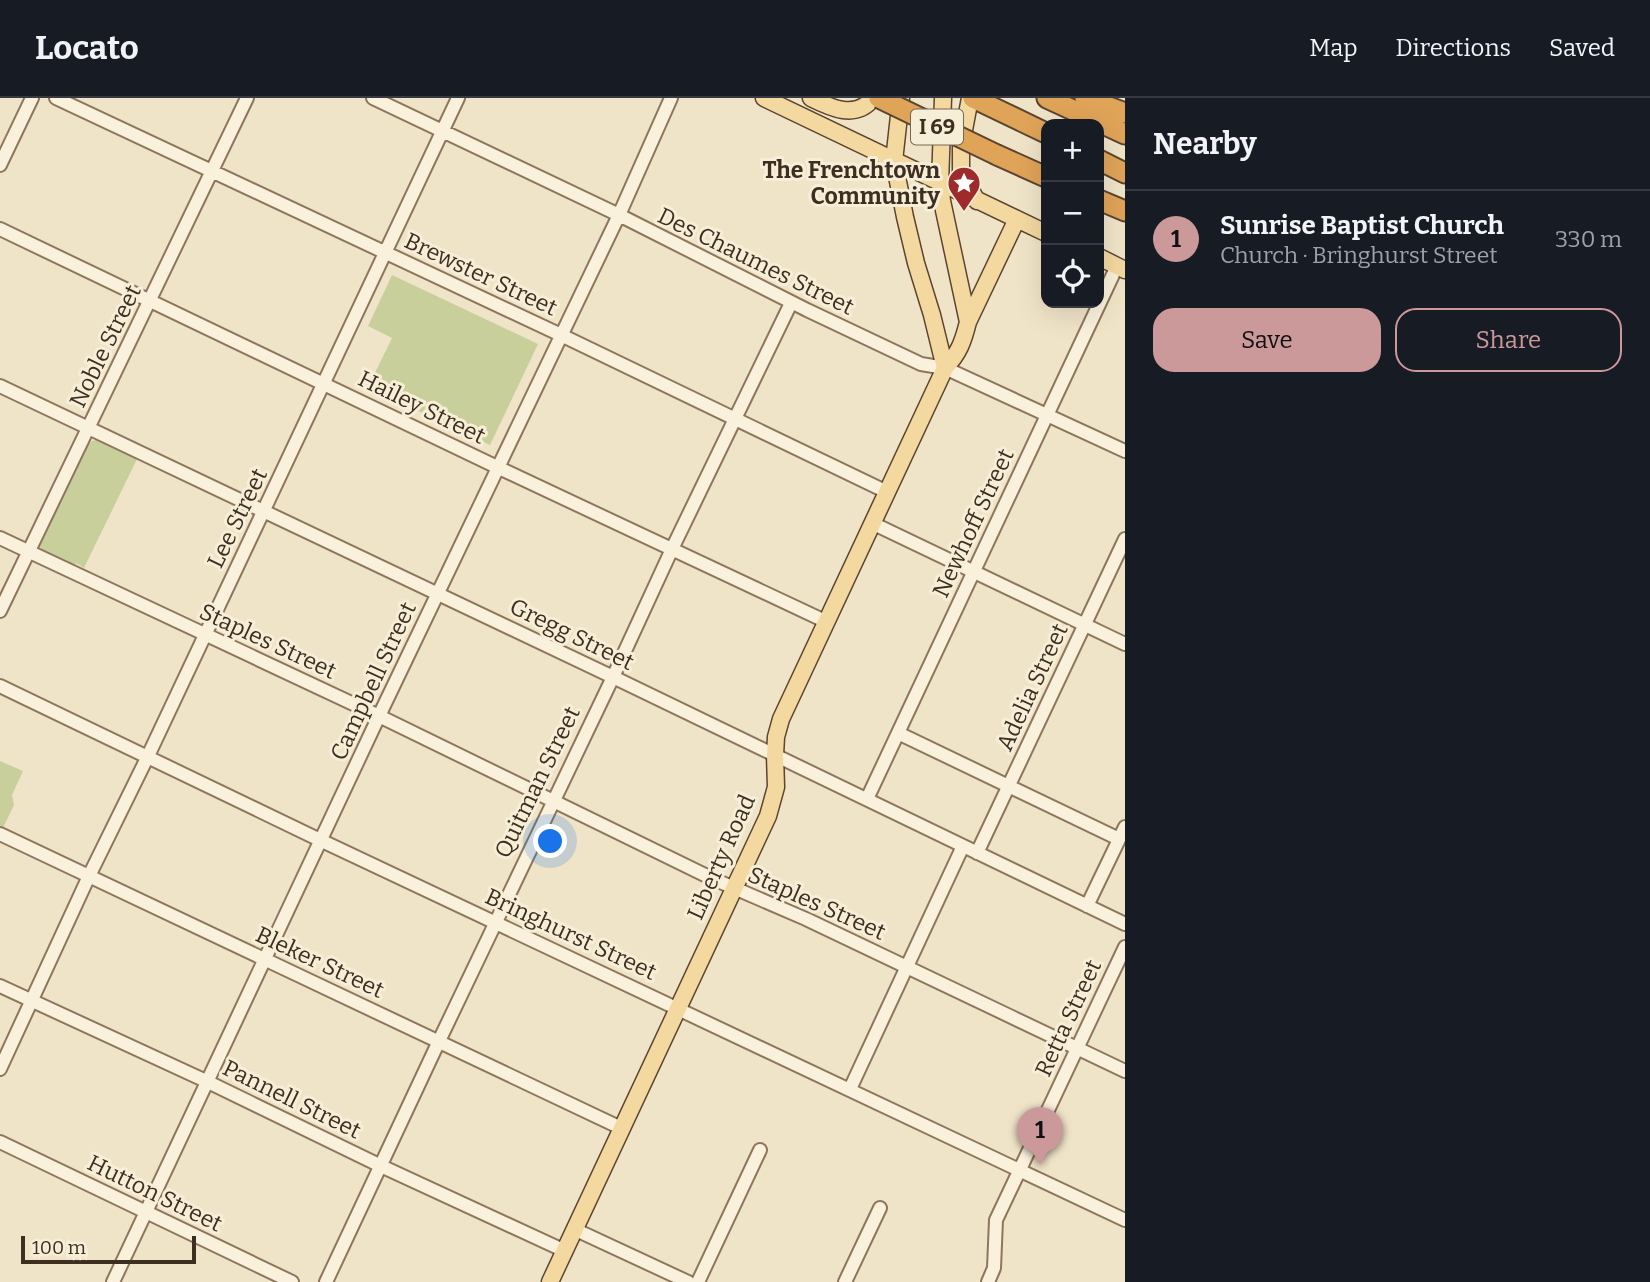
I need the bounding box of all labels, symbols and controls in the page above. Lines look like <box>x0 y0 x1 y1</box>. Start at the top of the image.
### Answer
text: Locato <box>35 28 139 68</box>
text: Map <box>1309 34 1358 62</box>
text: Directions <box>1396 34 1511 62</box>
text: Saved <box>1549 34 1615 62</box>
road number: I 69 <box>911 110 963 144</box>
map controls <box>1041 119 1104 308</box>
button: + <box>1041 119 1104 182</box>
text: Nearby <box>1153 126 1257 162</box>
place label: The Frenchtown Community <box>762 156 940 210</box>
place icon: The Frenchtown Community <box>945 164 983 213</box>
button: − <box>1041 182 1104 245</box>
street label: Des Chaumes Street <box>653 201 859 321</box>
text: Sunrise Baptist Church <box>1220 210 1504 241</box>
text: 1 <box>1171 225 1181 253</box>
text: 330 m <box>1555 225 1622 253</box>
street label: Brewster Street <box>400 226 562 322</box>
text: Church · Bringhurst Street <box>1220 241 1498 269</box>
button: locate <box>1041 245 1104 308</box>
street label: Noble Street <box>63 280 147 412</box>
button: Save <box>1153 308 1381 372</box>
button: Share <box>1395 308 1622 372</box>
street label: Hailey Street <box>354 364 490 450</box>
street label: Newhoff Street <box>926 444 1020 602</box>
street label: Lee Street <box>201 464 273 572</box>
street label: Gregg Street <box>505 592 639 676</box>
street label: Staples Street <box>195 597 341 685</box>
street label: Campbell Street <box>324 597 422 765</box>
street label: Adelia Street <box>990 619 1074 755</box>
street label: Quitman Street <box>488 702 586 862</box>
street label: Liberty Road <box>681 790 761 924</box>
your location <box>533 824 567 858</box>
street label: Staples Street <box>744 860 890 946</box>
street label: Bringhurst Street <box>481 882 661 986</box>
street label: Bleker Street <box>251 920 389 1004</box>
street label: Retta Street <box>1029 955 1107 1081</box>
street label: Pannell Street <box>218 1053 366 1145</box>
pin: 1 <box>1017 1107 1063 1165</box>
street label: Hutton Street <box>83 1148 227 1238</box>
scale bar <box>21 1233 196 1265</box>
text: 100 m <box>32 1236 86 1259</box>

